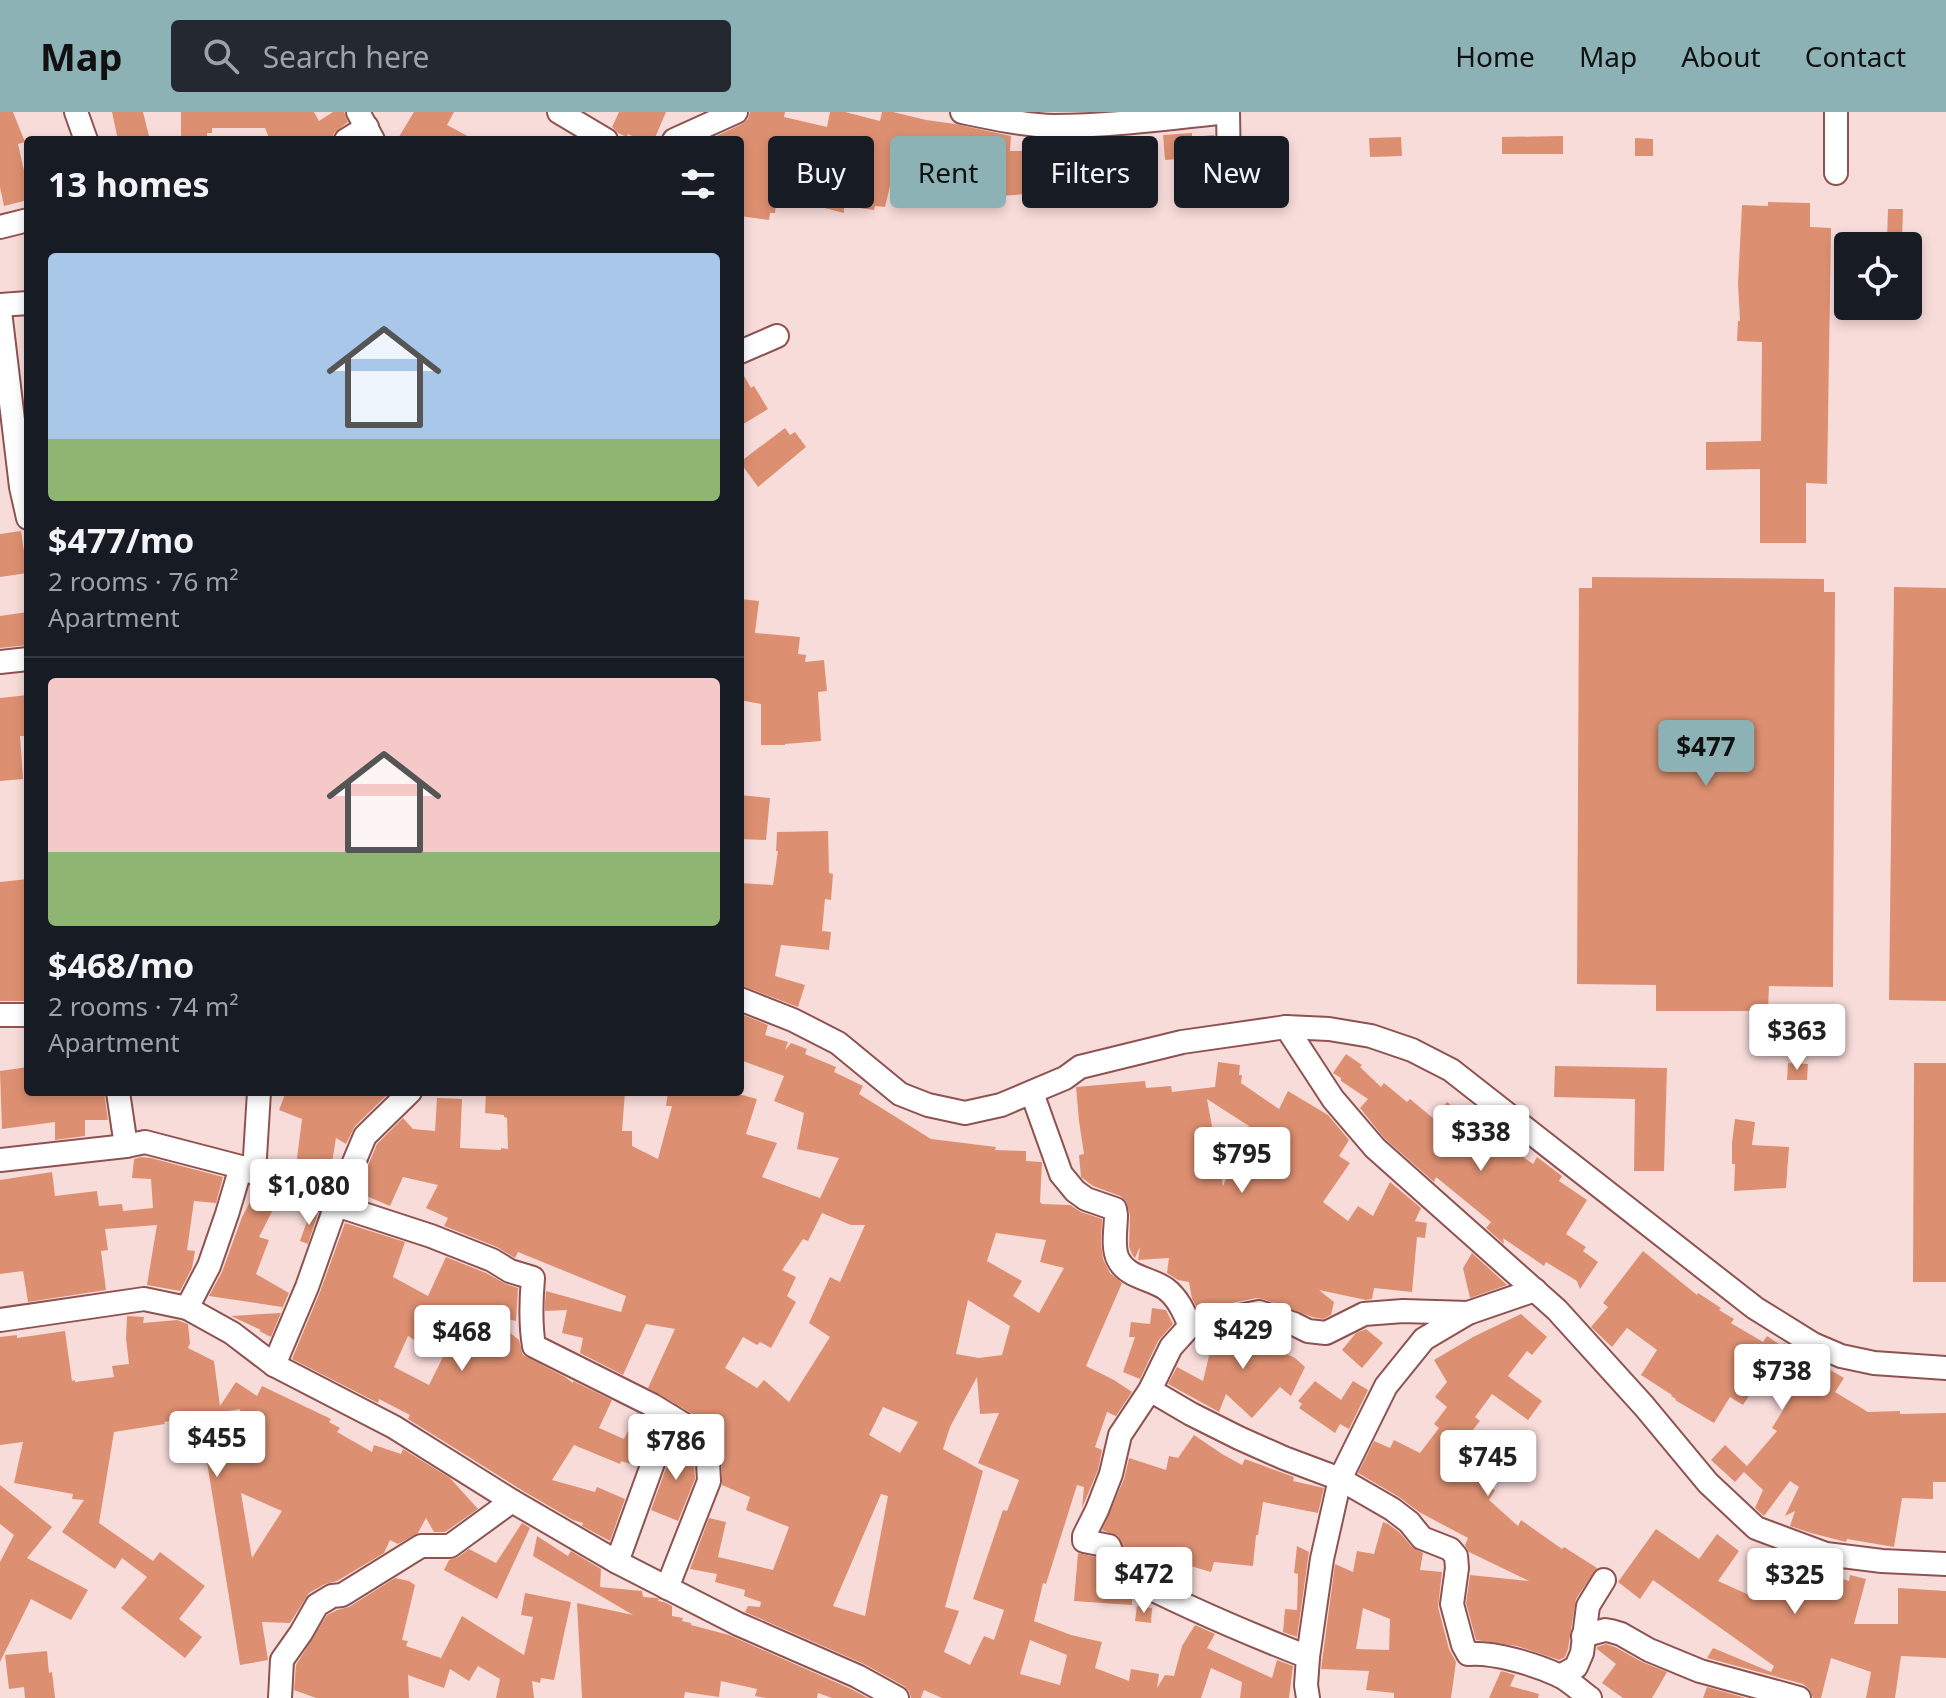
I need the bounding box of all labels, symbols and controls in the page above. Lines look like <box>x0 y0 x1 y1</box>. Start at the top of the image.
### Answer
search box <box>171 20 731 92</box>
text: Map <box>40 30 123 82</box>
icon: search <box>199 34 243 78</box>
text: Search here <box>263 36 430 77</box>
text: Home <box>1455 37 1535 75</box>
text: Map <box>1579 37 1637 75</box>
text: About <box>1681 37 1761 75</box>
text: Contact <box>1805 37 1906 75</box>
chip: Buy <box>768 136 874 208</box>
chip: Rent <box>890 136 1006 208</box>
chip: Filters <box>1022 136 1158 208</box>
chip: New <box>1174 136 1289 208</box>
text: 13 homes <box>48 161 210 207</box>
icon: filters <box>676 162 720 206</box>
map controls <box>1834 232 1922 320</box>
button: locate <box>1834 232 1922 320</box>
icon: home <box>312 305 456 449</box>
text: $477/mo <box>48 517 194 563</box>
text: 2 rooms · 76 m² <box>48 563 238 599</box>
text: Apartment <box>48 599 180 635</box>
pin: $477 <box>1659 720 1753 788</box>
text: $477 <box>1676 728 1736 764</box>
icon: home <box>312 730 456 874</box>
text: $468/mo <box>48 942 194 988</box>
text: 2 rooms · 74 m² <box>48 988 238 1024</box>
pin: $363 <box>1750 1004 1844 1072</box>
text: $363 <box>1767 1012 1827 1048</box>
text: Apartment <box>48 1024 180 1060</box>
pin: $338 <box>1434 1105 1528 1173</box>
text: $338 <box>1451 1113 1511 1149</box>
pin: $795 <box>1195 1127 1289 1195</box>
text: $795 <box>1212 1135 1272 1171</box>
pin: $1,080 <box>244 1159 374 1227</box>
text: $1,080 <box>268 1167 350 1203</box>
pin: $429 <box>1196 1303 1290 1371</box>
pin: $468 <box>415 1305 509 1373</box>
text: $429 <box>1213 1311 1273 1347</box>
text: $468 <box>432 1313 492 1349</box>
pin: $738 <box>1735 1344 1829 1412</box>
text: $738 <box>1752 1352 1812 1388</box>
pin: $455 <box>170 1411 264 1479</box>
pin: $786 <box>629 1414 723 1482</box>
text: $455 <box>187 1419 247 1455</box>
text: $786 <box>646 1422 706 1458</box>
pin: $745 <box>1441 1430 1535 1498</box>
text: $745 <box>1458 1438 1518 1474</box>
pin: $472 <box>1097 1547 1191 1615</box>
pin: $325 <box>1748 1548 1842 1616</box>
text: $472 <box>1114 1555 1174 1591</box>
text: $325 <box>1765 1556 1825 1592</box>

